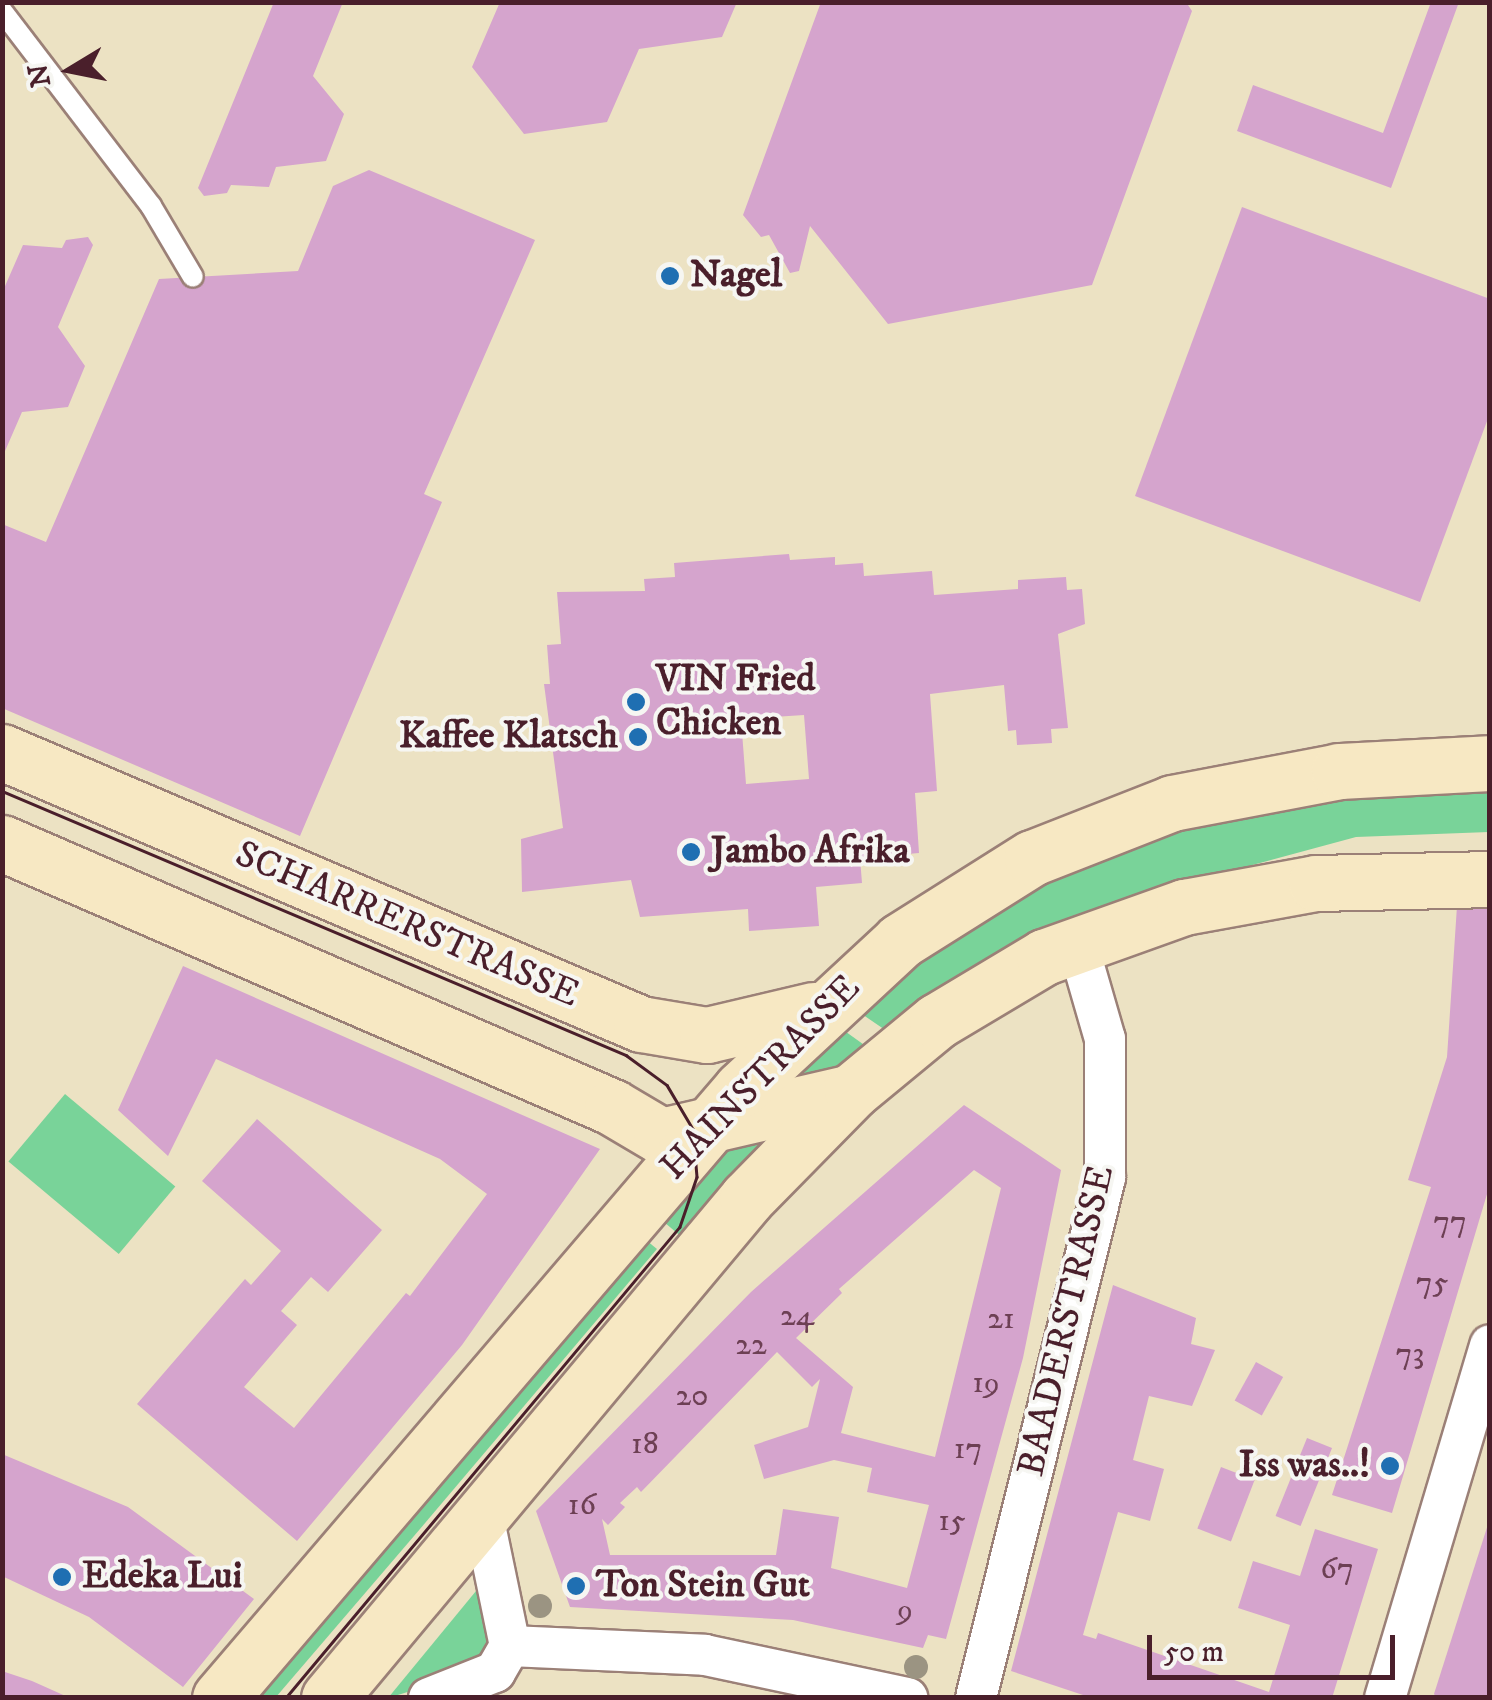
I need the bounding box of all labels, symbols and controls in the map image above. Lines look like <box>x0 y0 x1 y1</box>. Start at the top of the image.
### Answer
north arrow <box>20 20 120 120</box>
text: N <box>21 61 59 90</box>
place label: Nagel <box>690 253 782 299</box>
marker: Nagel <box>659 265 681 287</box>
place label: VIN Fried Chicken <box>656 657 815 746</box>
marker: VIN Fried Chicken <box>625 691 647 713</box>
place label: Kaffee Klatsch <box>399 714 618 760</box>
marker: Kaffee Klatsch <box>627 726 649 748</box>
place label: Jambo Afrika <box>711 829 910 875</box>
street label: SCHARRERSTRASSE <box>228 832 586 1018</box>
marker: Jambo Afrika <box>680 841 702 863</box>
street label: HAINSTRASSE <box>652 966 870 1190</box>
street label: BAADERSTRASSE <box>1009 1161 1125 1481</box>
house number: 77 <box>1433 1203 1467 1241</box>
house number: 75 <box>1416 1264 1448 1302</box>
house number: 24 <box>780 1297 814 1335</box>
house number: 21 <box>987 1300 1015 1338</box>
house number: 22 <box>735 1326 767 1364</box>
house number: 73 <box>1396 1335 1424 1373</box>
house number: 19 <box>972 1364 1000 1402</box>
house number: 20 <box>676 1377 708 1415</box>
house number: 18 <box>631 1425 659 1463</box>
house number: 17 <box>954 1430 982 1468</box>
place label: Iss was..! <box>1239 1443 1370 1489</box>
marker: Iss was..! <box>1379 1455 1401 1477</box>
house number: 16 <box>568 1486 596 1524</box>
house number: 15 <box>938 1502 966 1540</box>
house number: 67 <box>1320 1550 1354 1588</box>
place label: Edeka Lui <box>82 1554 242 1600</box>
place label: Ton Stein Gut <box>596 1563 810 1609</box>
marker: Edeka Lui <box>51 1566 73 1588</box>
marker: Ton Stein Gut <box>565 1575 587 1597</box>
house number: 9 <box>897 1591 913 1629</box>
scale bar <box>1152 1615 1400 1677</box>
text: 50 m <box>1164 1634 1224 1671</box>

